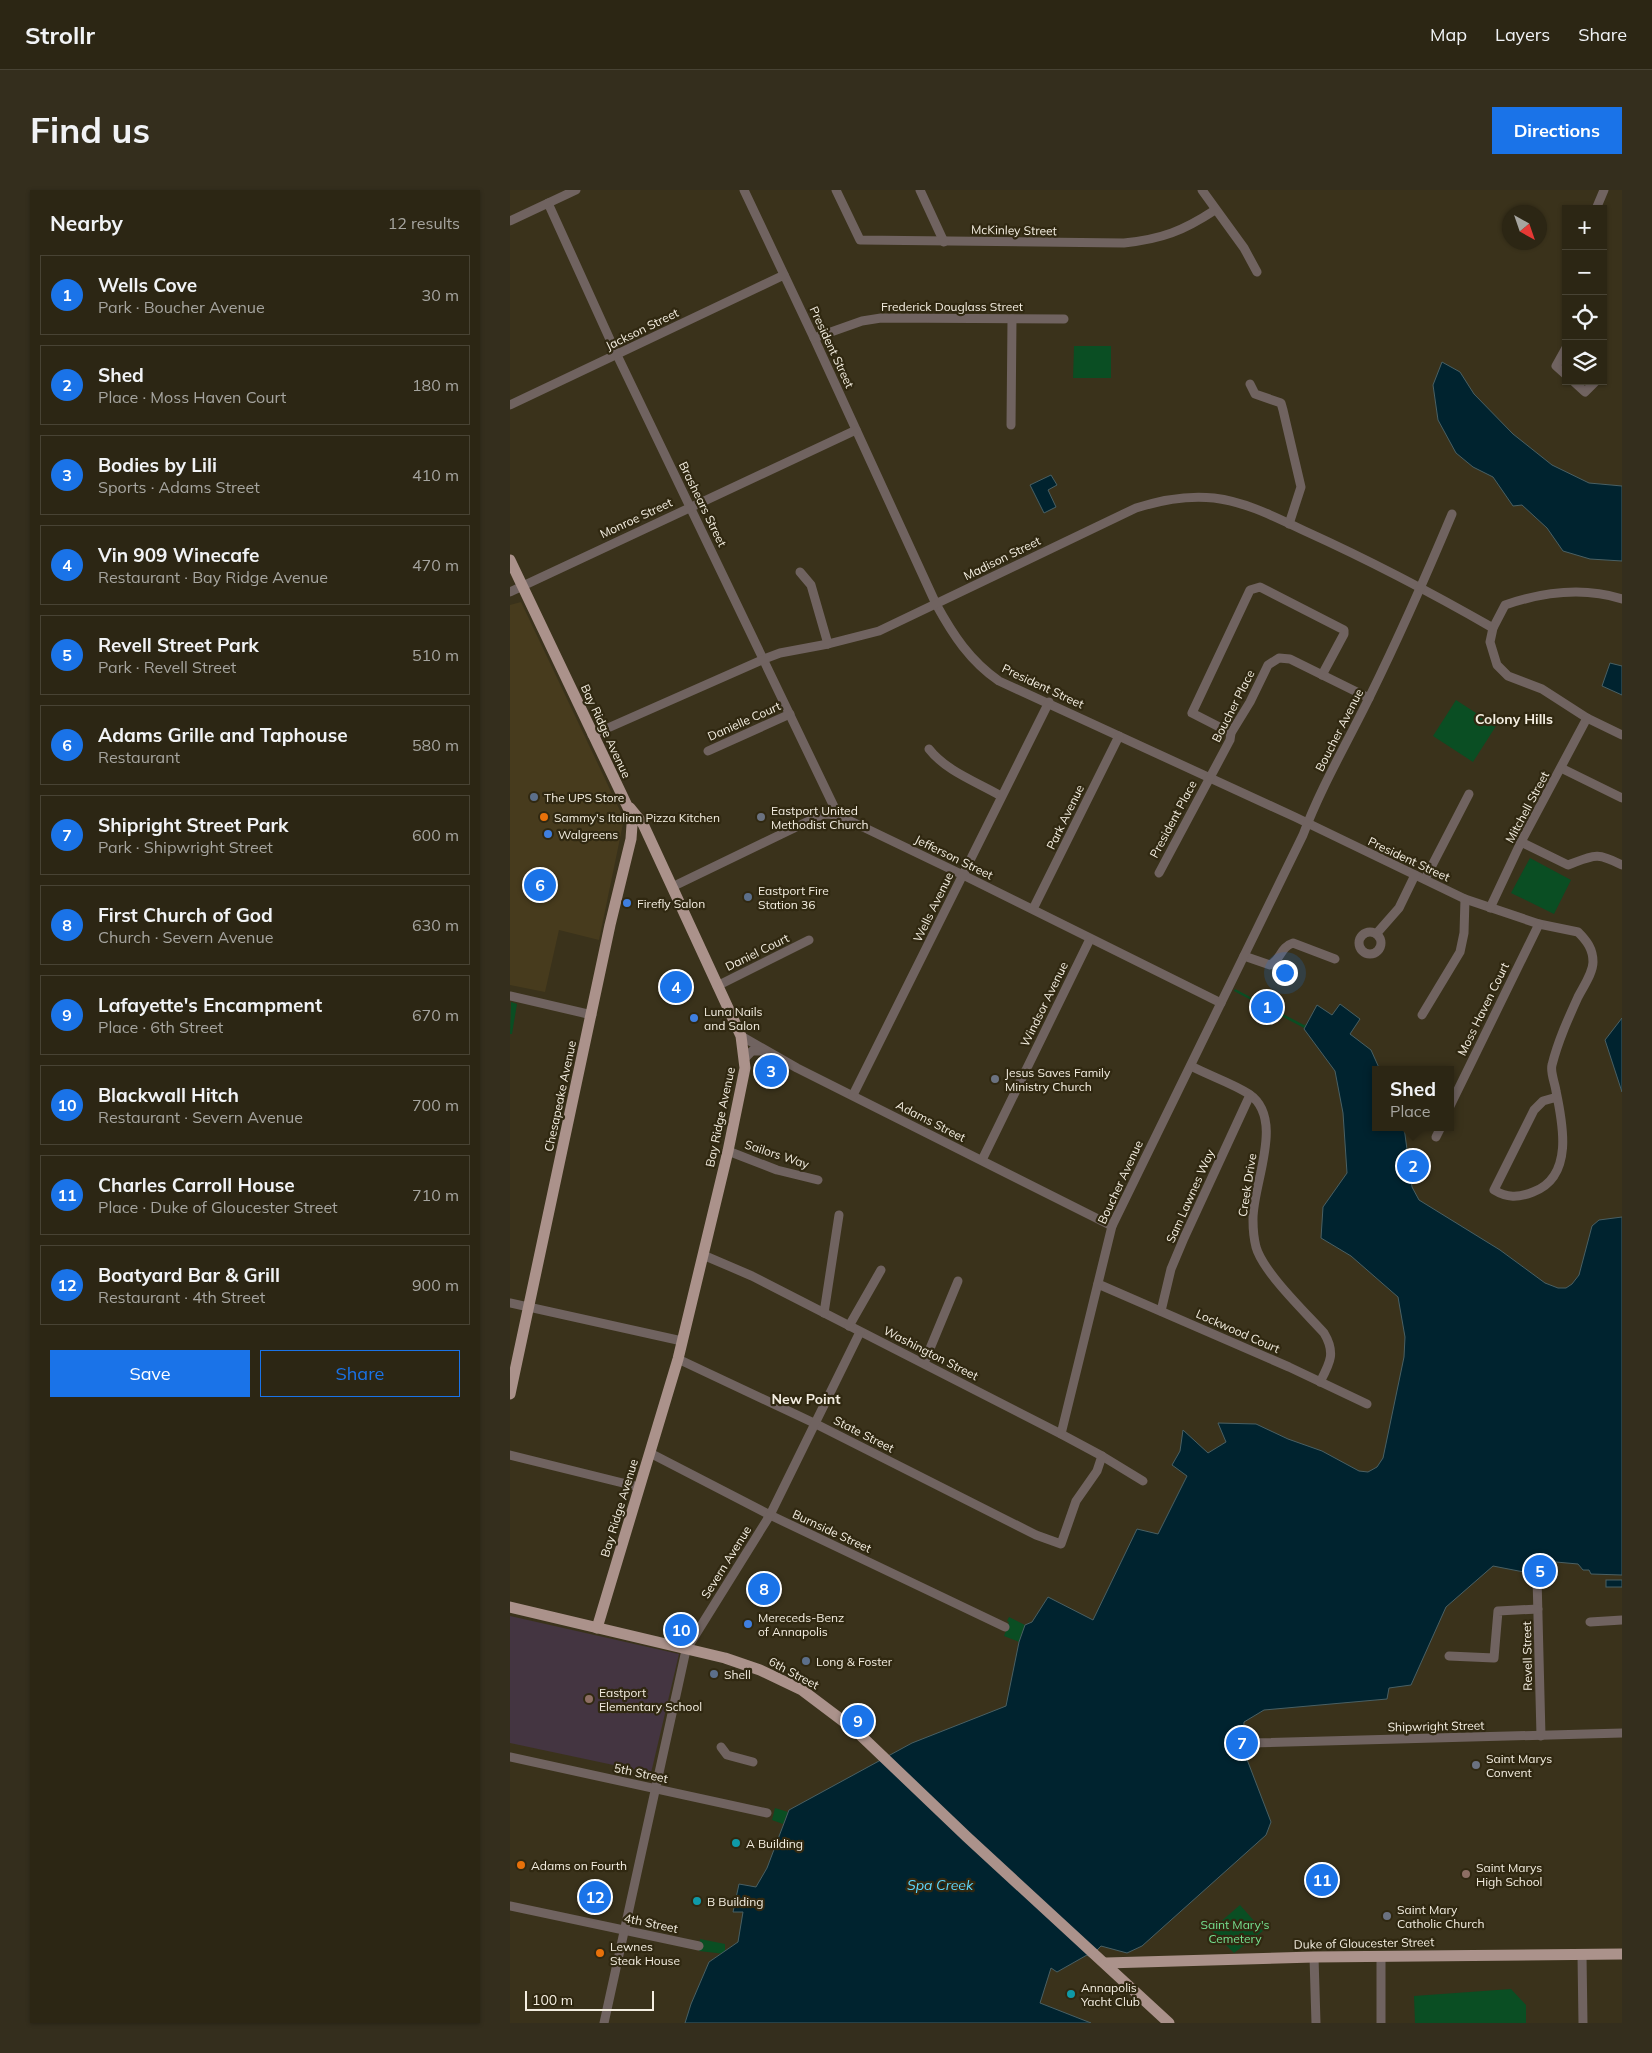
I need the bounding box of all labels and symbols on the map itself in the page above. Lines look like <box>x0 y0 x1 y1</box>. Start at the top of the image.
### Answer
north arrow <box>1502 205 1547 250</box>
street label: McKinley Street <box>971 222 1057 238</box>
street label: Frederick Douglass Street <box>881 299 1023 314</box>
street label: President Street <box>806 304 858 390</box>
street label: Jackson Street <box>603 305 681 353</box>
street label: Brashears Street <box>676 459 730 549</box>
street label: Monroe Street <box>597 495 675 541</box>
street label: Madison Street <box>961 533 1043 583</box>
street label: President Street <box>1000 660 1086 712</box>
street label: Boucher Place <box>1208 667 1258 745</box>
street label: Bay Ridge Avenue <box>578 682 634 780</box>
street label: Boucher Avenue <box>1312 686 1366 774</box>
street label: Danielle Court <box>705 698 783 744</box>
district label: Colony Hills <box>1475 710 1553 728</box>
street label: Mitchell Street <box>1502 769 1552 845</box>
street label: President Place <box>1146 778 1200 860</box>
street label: Park Avenue <box>1043 782 1087 852</box>
place label: The UPS Store <box>544 790 624 805</box>
marker: The UPS Store <box>528 791 540 803</box>
place label: Eastport United Methodist Church <box>771 803 869 832</box>
place label: Sammy's Italian Pizza Kitchen <box>554 810 720 825</box>
marker: Sammy's Italian Pizza Kitchen <box>538 811 550 823</box>
marker: Eastport United Methodist Church <box>755 811 767 823</box>
place label: Walgreens <box>558 827 618 842</box>
marker: Walgreens <box>542 828 554 840</box>
street label: Jefferson Street <box>912 832 996 882</box>
street label: President Street <box>1366 833 1452 885</box>
pin: 6 <box>524 866 556 904</box>
street label: Wells Avenue <box>910 870 956 944</box>
place label: Eastport Fire Station 36 <box>758 883 829 912</box>
marker: Eastport Fire Station 36 <box>742 891 754 903</box>
place label: Firefly Salon <box>637 896 705 911</box>
marker: Firefly Salon <box>621 897 633 909</box>
street label: Daniel Court <box>723 930 791 974</box>
street label: Windsor Avenue <box>1017 959 1071 1049</box>
your location <box>1272 960 1298 986</box>
street label: Moss Haven Court <box>1454 960 1512 1058</box>
pin: 4 <box>660 968 692 1006</box>
pin: 1 <box>1251 988 1283 1026</box>
place label: Luna Nails and Salon <box>704 1004 763 1033</box>
marker: Luna Nails and Salon <box>688 1012 700 1024</box>
street label: Chesapeake Avenue <box>541 1039 579 1153</box>
pin: 3 <box>755 1052 787 1090</box>
place label: Jesus Saves Family Ministry Church <box>1005 1065 1111 1094</box>
street label: Bay Ridge Avenue <box>702 1066 738 1168</box>
marker: Jesus Saves Family Ministry Church <box>989 1073 1001 1085</box>
street label: Adams Street <box>894 1097 968 1145</box>
street label: Sailors Way <box>743 1137 812 1172</box>
street label: Boucher Avenue <box>1094 1138 1146 1226</box>
street label: Sam Lawnes Way <box>1163 1146 1218 1245</box>
pin: 2 <box>1397 1147 1429 1185</box>
street label: Creek Drive <box>1235 1152 1259 1218</box>
street label: Lockwood Court <box>1194 1306 1282 1356</box>
street label: Washington Street <box>881 1323 981 1383</box>
district label: New Point <box>772 1390 841 1408</box>
street label: State Street <box>831 1412 897 1456</box>
street label: Bay Ridge Avenue <box>597 1457 641 1559</box>
street label: Burnside Street <box>790 1506 874 1556</box>
street label: Severn Avenue <box>698 1523 754 1601</box>
pin: 5 <box>1524 1552 1556 1590</box>
pin: 8 <box>748 1570 780 1608</box>
place label: Mereceds-Benz of Annapolis <box>758 1610 844 1639</box>
pin: 10 <box>665 1611 697 1649</box>
marker: Mereceds-Benz of Annapolis <box>742 1618 754 1630</box>
street label: Revell Street <box>1519 1621 1535 1691</box>
street label: 6th Street <box>766 1654 822 1692</box>
place label: Long & Foster <box>816 1654 893 1669</box>
marker: Long & Foster <box>800 1655 812 1667</box>
place label: Shell <box>724 1667 751 1682</box>
marker: Shell <box>708 1668 720 1680</box>
place label: Eastport Elementary School <box>599 1685 702 1714</box>
marker: Eastport Elementary School <box>583 1693 595 1705</box>
pin: 9 <box>842 1702 874 1740</box>
street label: Shipwright Street <box>1387 1718 1485 1734</box>
pin: 7 <box>1226 1724 1258 1762</box>
place label: Saint Marys Convent <box>1486 1751 1552 1780</box>
marker: Saint Marys Convent <box>1470 1759 1482 1771</box>
street label: 5th Street <box>613 1760 669 1786</box>
place label: A Building <box>746 1836 803 1851</box>
marker: A Building <box>730 1837 742 1849</box>
place label: Adams on Fourth <box>531 1858 627 1873</box>
marker: Adams on Fourth <box>515 1859 527 1871</box>
place label: Saint Marys High School <box>1476 1860 1542 1889</box>
pin: 11 <box>1306 1861 1338 1899</box>
marker: Saint Marys High School <box>1460 1868 1472 1880</box>
water label: Spa Creek <box>907 1876 974 1894</box>
pin: 12 <box>579 1878 611 1916</box>
place label: B Building <box>707 1894 763 1909</box>
marker: B Building <box>691 1895 703 1907</box>
place label: Saint Mary Catholic Church <box>1397 1902 1485 1931</box>
street label: 4th Street <box>623 1910 679 1936</box>
marker: Saint Mary Catholic Church <box>1381 1910 1393 1922</box>
park label: Saint Mary's Cemetery <box>1200 1917 1270 1946</box>
street label: Duke of Gloucester Street <box>1294 1934 1434 1952</box>
place label: Lewnes Steak House <box>610 1939 680 1968</box>
marker: Lewnes Steak House <box>594 1947 606 1959</box>
place label: Annapolis Yacht Club <box>1080 1980 1140 2009</box>
scale bar <box>525 1988 654 2011</box>
marker: Annapolis Yacht Club <box>1065 1988 1077 2000</box>

